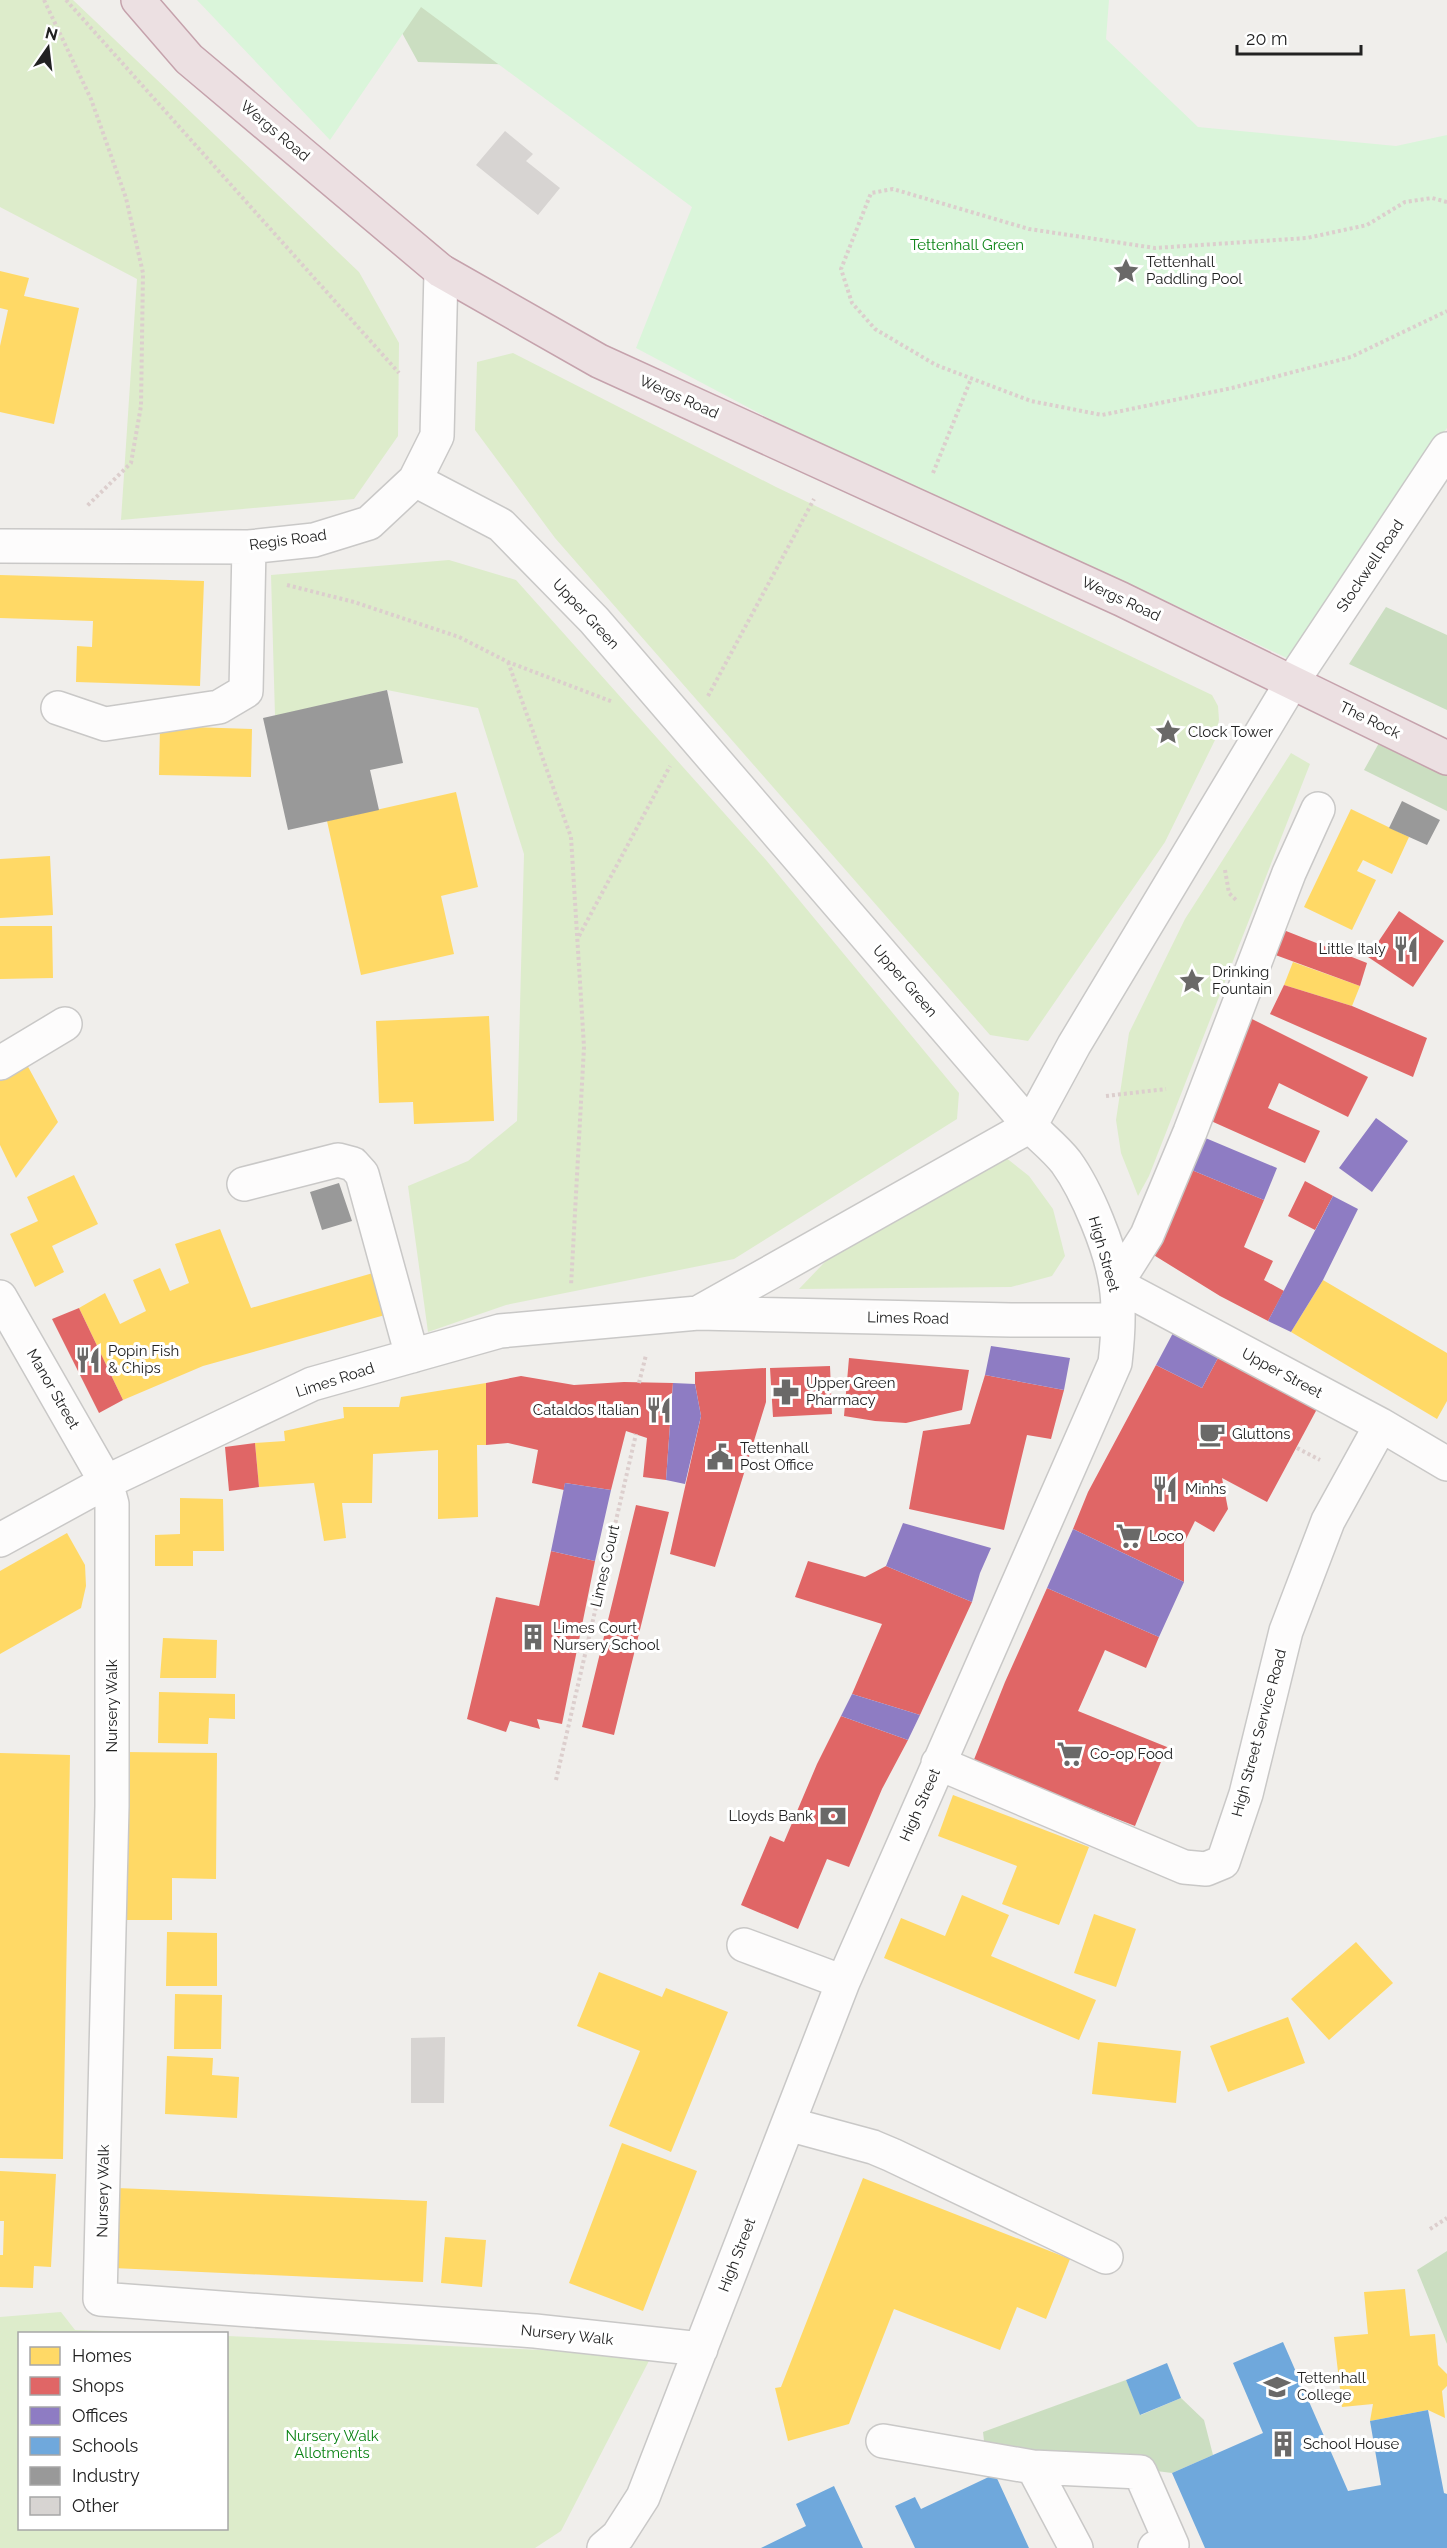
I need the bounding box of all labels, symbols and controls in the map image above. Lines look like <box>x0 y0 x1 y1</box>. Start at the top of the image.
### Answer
north arrow <box>18 18 78 78</box>
scale bar <box>1237 18 1362 56</box>
text: N <box>43 23 60 45</box>
text: 20 m <box>1246 28 1288 49</box>
street label: Wergs Road <box>237 97 313 165</box>
park label: Tettenhall Green <box>910 236 1024 254</box>
place label: Tettenhall Paddling Pool <box>1146 253 1243 288</box>
place icon: Tettenhall Paddling Pool <box>1111 256 1141 286</box>
street label: Wergs Road <box>637 372 721 422</box>
street label: Stockwell Road <box>1333 517 1407 615</box>
street label: Regis Road <box>248 526 328 554</box>
street label: Wergs Road <box>1079 573 1163 625</box>
street label: Upper Green <box>549 575 623 653</box>
street label: The Rock <box>1337 698 1403 742</box>
place icon: Clock Tower <box>1153 717 1183 747</box>
place label: Clock Tower <box>1188 723 1274 741</box>
restaurant icon: Little Italy <box>1391 934 1421 964</box>
place label: Little Italy <box>1318 940 1386 958</box>
street label: Upper Green <box>869 941 941 1021</box>
place label: Drinking Fountain <box>1212 963 1272 998</box>
place icon: Drinking Fountain <box>1177 966 1207 996</box>
street label: High Street <box>1085 1214 1123 1294</box>
street label: Limes Road <box>867 1308 949 1328</box>
place label: Popin Fish & Chips <box>108 1342 179 1377</box>
street label: Upper Street <box>1239 1344 1325 1402</box>
restaurant icon: Popin Fish & Chips <box>73 1345 103 1375</box>
street label: Manor Street <box>23 1346 83 1432</box>
street label: Limes Road <box>293 1359 377 1401</box>
place label: Upper Green Pharmacy <box>806 1374 895 1409</box>
pharmacy icon: Upper Green Pharmacy <box>771 1377 801 1407</box>
restaurant icon: Cataldos Italian <box>644 1395 674 1425</box>
place label: Cataldos Italian <box>533 1401 639 1419</box>
cafe icon: Gluttons <box>1197 1419 1227 1449</box>
place label: Gluttons <box>1232 1425 1291 1443</box>
place label: Tettenhall Post Office <box>740 1439 814 1474</box>
public building icon: Tettenhall Post Office <box>705 1442 735 1472</box>
restaurant icon: Minhs <box>1150 1474 1180 1504</box>
place label: Minhs <box>1185 1480 1226 1498</box>
supermarket icon: Loco <box>1114 1521 1144 1551</box>
street label: Limes Court <box>587 1523 623 1609</box>
place label: Loco <box>1149 1527 1184 1545</box>
place label: Limes Court Nursery School <box>553 1619 661 1654</box>
building icon: Limes Court Nursery School <box>518 1622 548 1652</box>
street label: High Street Service Road <box>1228 1647 1290 1819</box>
street label: Nursery Walk <box>103 1659 121 1753</box>
supermarket icon: Co-op Food <box>1055 1739 1085 1769</box>
place label: Co-op Food <box>1090 1745 1173 1763</box>
street label: High Street <box>896 1766 944 1844</box>
bank icon: Lloyds Bank <box>818 1801 848 1831</box>
place label: Lloyds Bank <box>728 1807 813 1825</box>
street label: Nursery Walk <box>93 2144 113 2238</box>
street label: High Street <box>715 2215 759 2295</box>
street label: Nursery Walk <box>520 2321 614 2349</box>
legend <box>18 2332 228 2530</box>
text: Homes <box>72 2345 132 2366</box>
place label: Tettenhall College <box>1297 2369 1367 2404</box>
school or university icon: Tettenhall College <box>1262 2372 1292 2402</box>
text: Shops <box>72 2375 124 2396</box>
text: Offices <box>72 2405 128 2426</box>
park label: Nursery Walk Allotments <box>285 2427 379 2462</box>
building icon: School House <box>1268 2429 1298 2459</box>
text: Schools <box>72 2435 139 2456</box>
place label: School House <box>1303 2435 1399 2453</box>
text: Industry <box>72 2465 140 2486</box>
text: Other <box>72 2495 120 2516</box>

